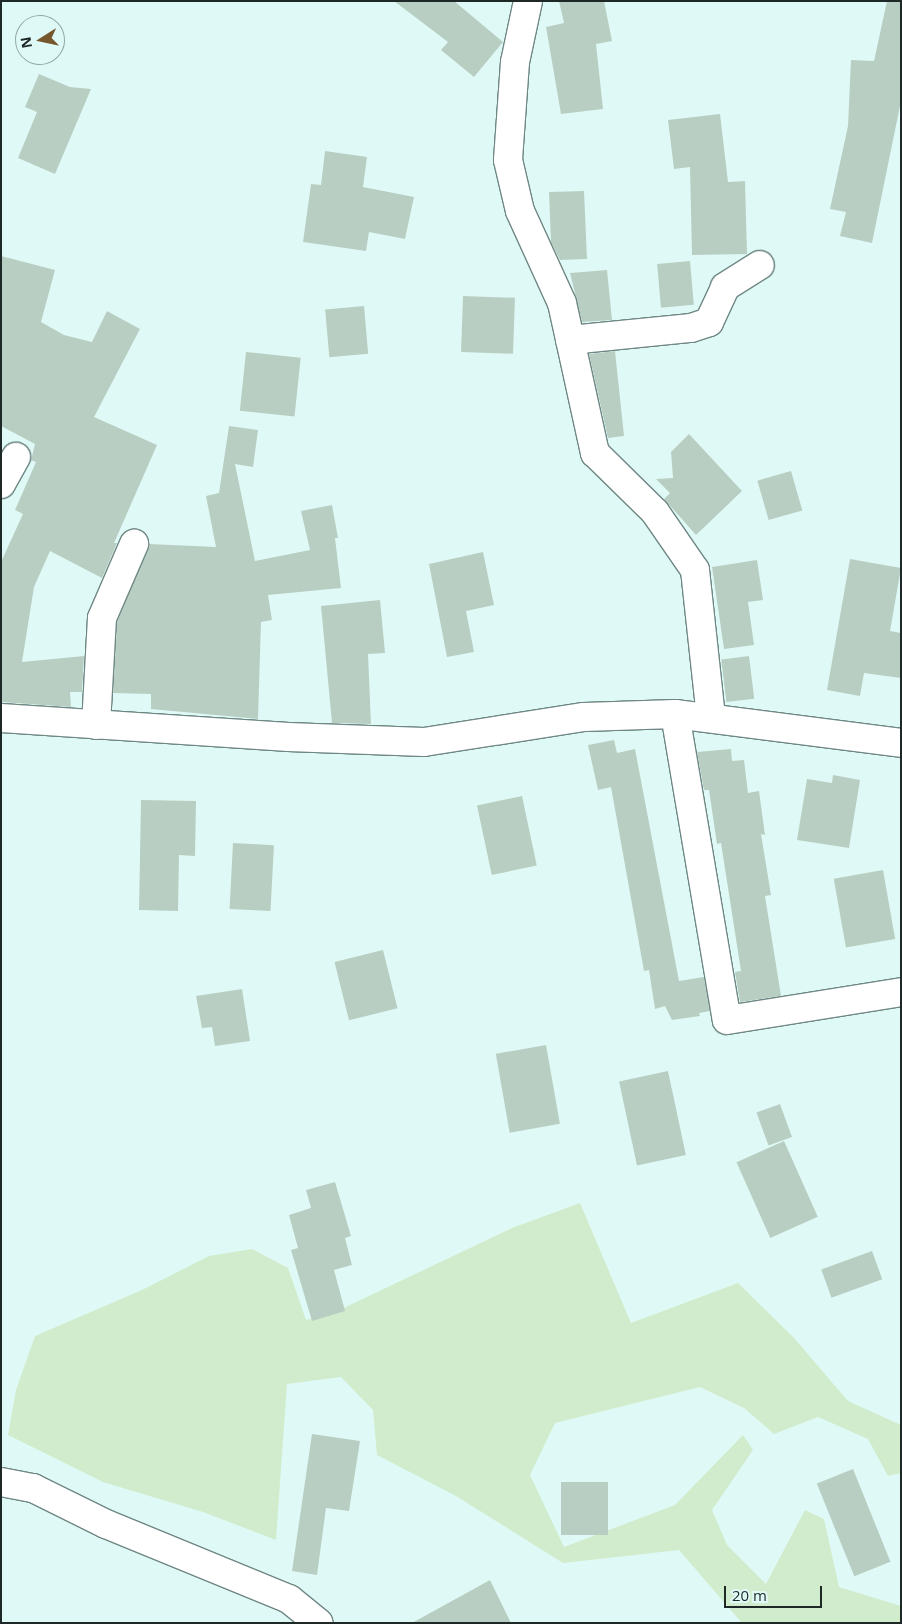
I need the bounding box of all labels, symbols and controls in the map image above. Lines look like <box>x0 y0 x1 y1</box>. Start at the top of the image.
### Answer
north arrow <box>15 15 65 65</box>
text: N <box>15 35 36 50</box>
scale bar <box>727 1576 824 1608</box>
text: 20 m <box>732 1585 767 1605</box>

